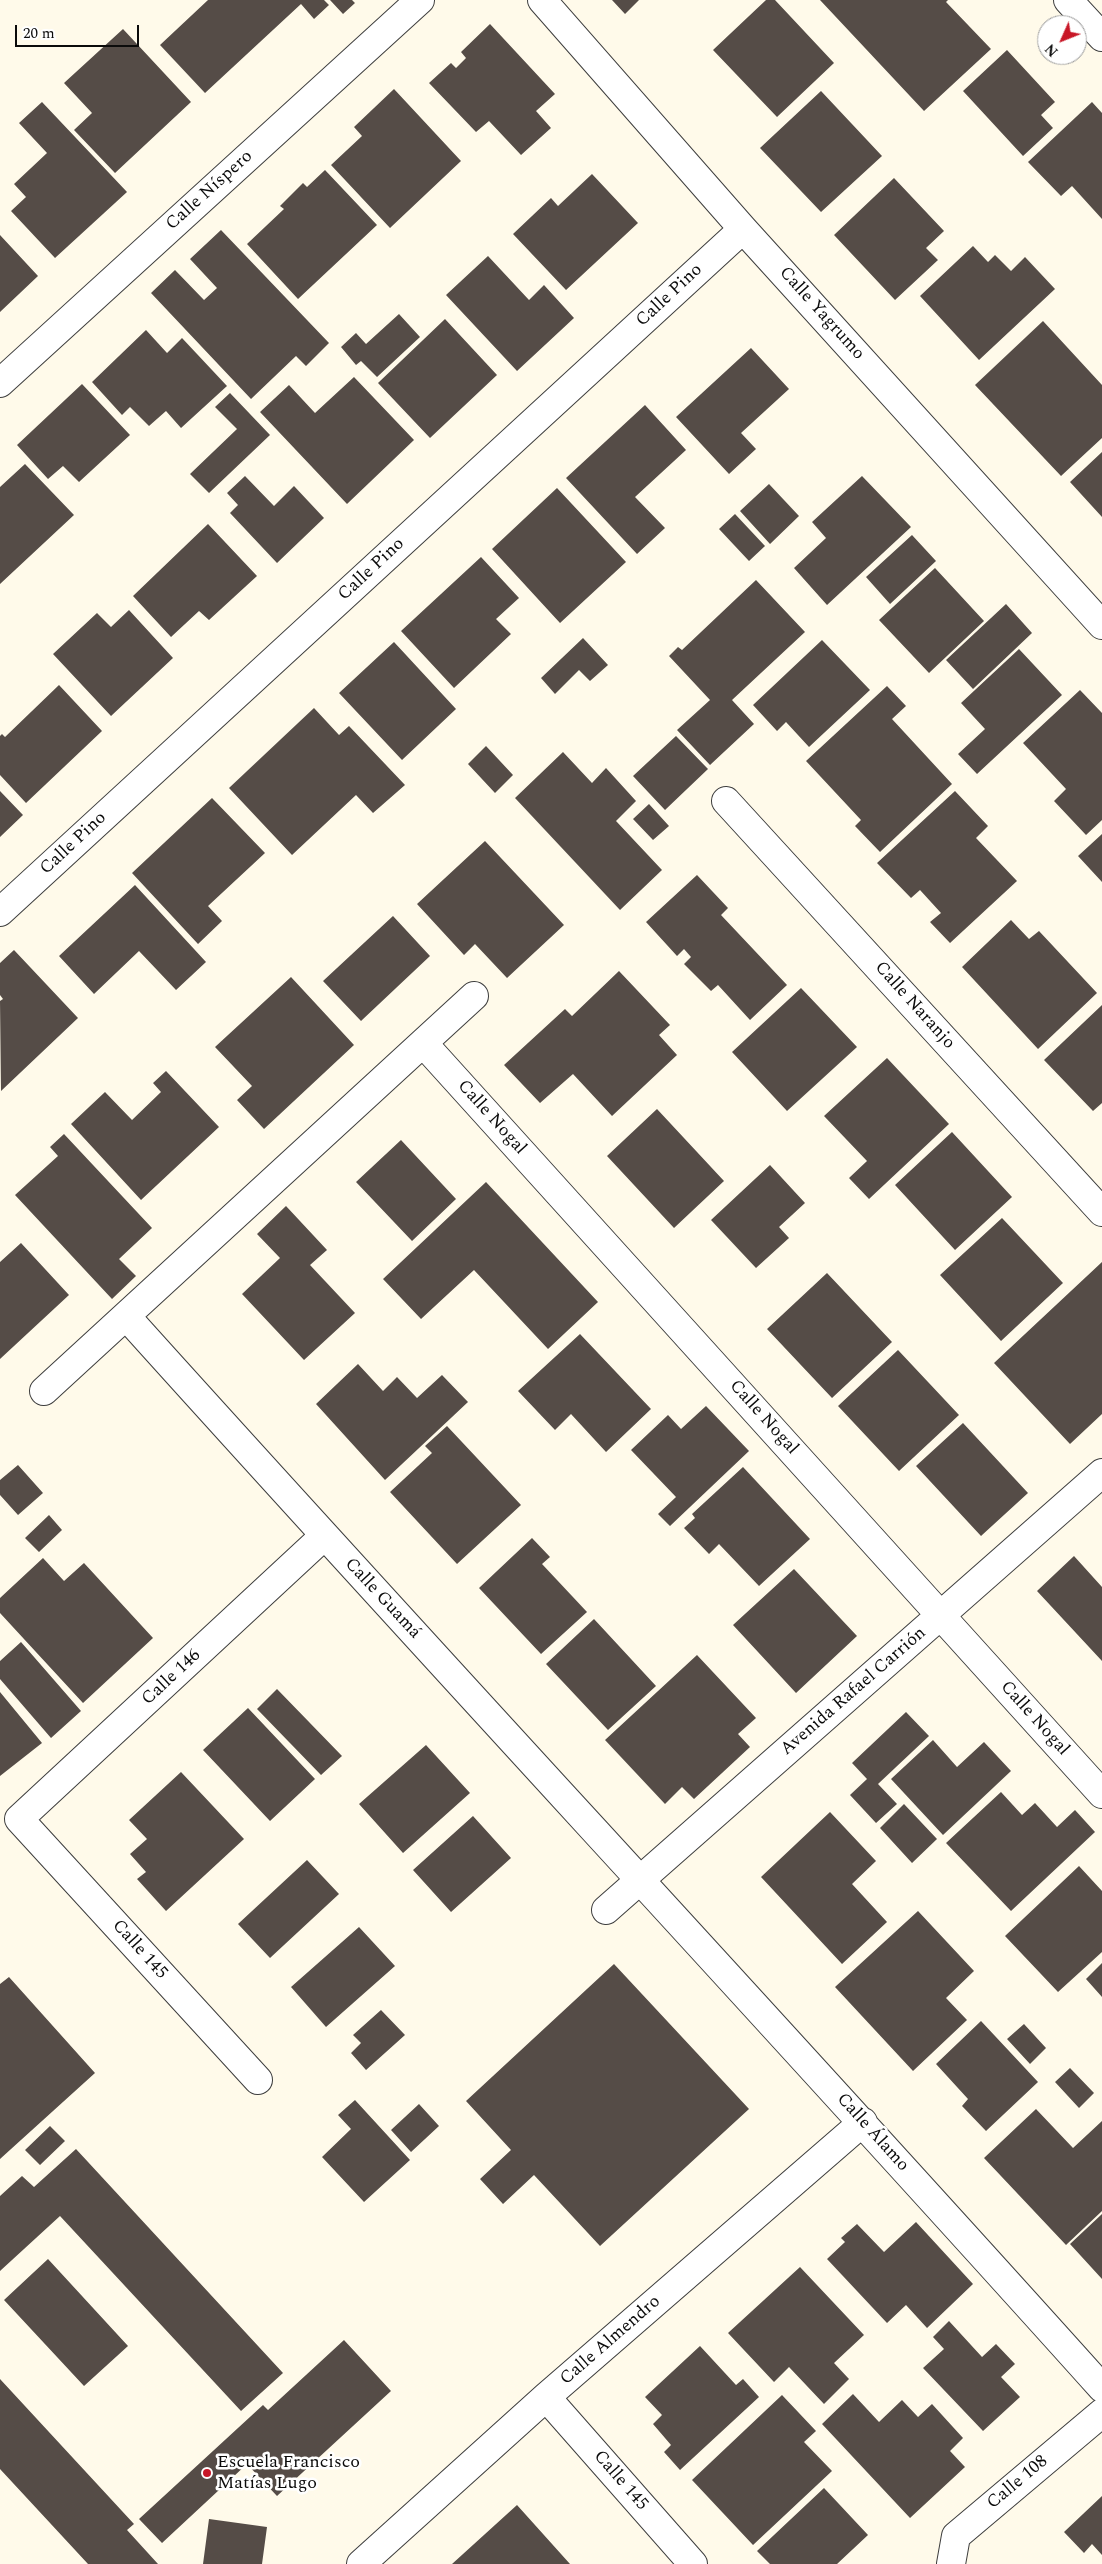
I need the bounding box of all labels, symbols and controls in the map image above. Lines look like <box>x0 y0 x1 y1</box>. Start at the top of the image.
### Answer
scale bar <box>18 15 141 47</box>
north arrow <box>1037 15 1087 65</box>
text: 20 m <box>23 22 55 45</box>
text: N <box>1040 39 1063 61</box>
street label: Calle Níspero <box>162 146 258 236</box>
street label: Calle Pino <box>632 260 708 332</box>
street label: Calle Yagrumo <box>773 263 869 365</box>
street label: Calle Pino <box>334 534 410 606</box>
street label: Calle Pino <box>36 808 112 880</box>
street label: Calle Naranjo <box>869 958 959 1054</box>
street label: Calle Nogal <box>452 1076 530 1160</box>
street label: Calle Nogal <box>724 1376 802 1460</box>
street label: Calle Guamá <box>339 1554 425 1644</box>
street label: Avenida Rafael Carrión <box>777 1623 931 1761</box>
street label: Calle 146 <box>138 1645 206 1711</box>
street label: Calle Nogal <box>995 1677 1073 1761</box>
street label: Calle 145 <box>107 1916 171 1984</box>
street label: Calle Álamo <box>831 2089 913 2177</box>
street label: Calle Almendro <box>556 2292 666 2390</box>
street label: Calle 145 <box>588 2447 652 2515</box>
street label: Calle 108 <box>983 2451 1053 2515</box>
place label: Escuela Francisco Matías Lugo <box>217 2452 360 2494</box>
marker: Escuela Francisco Matías Lugo <box>201 2467 213 2479</box>

